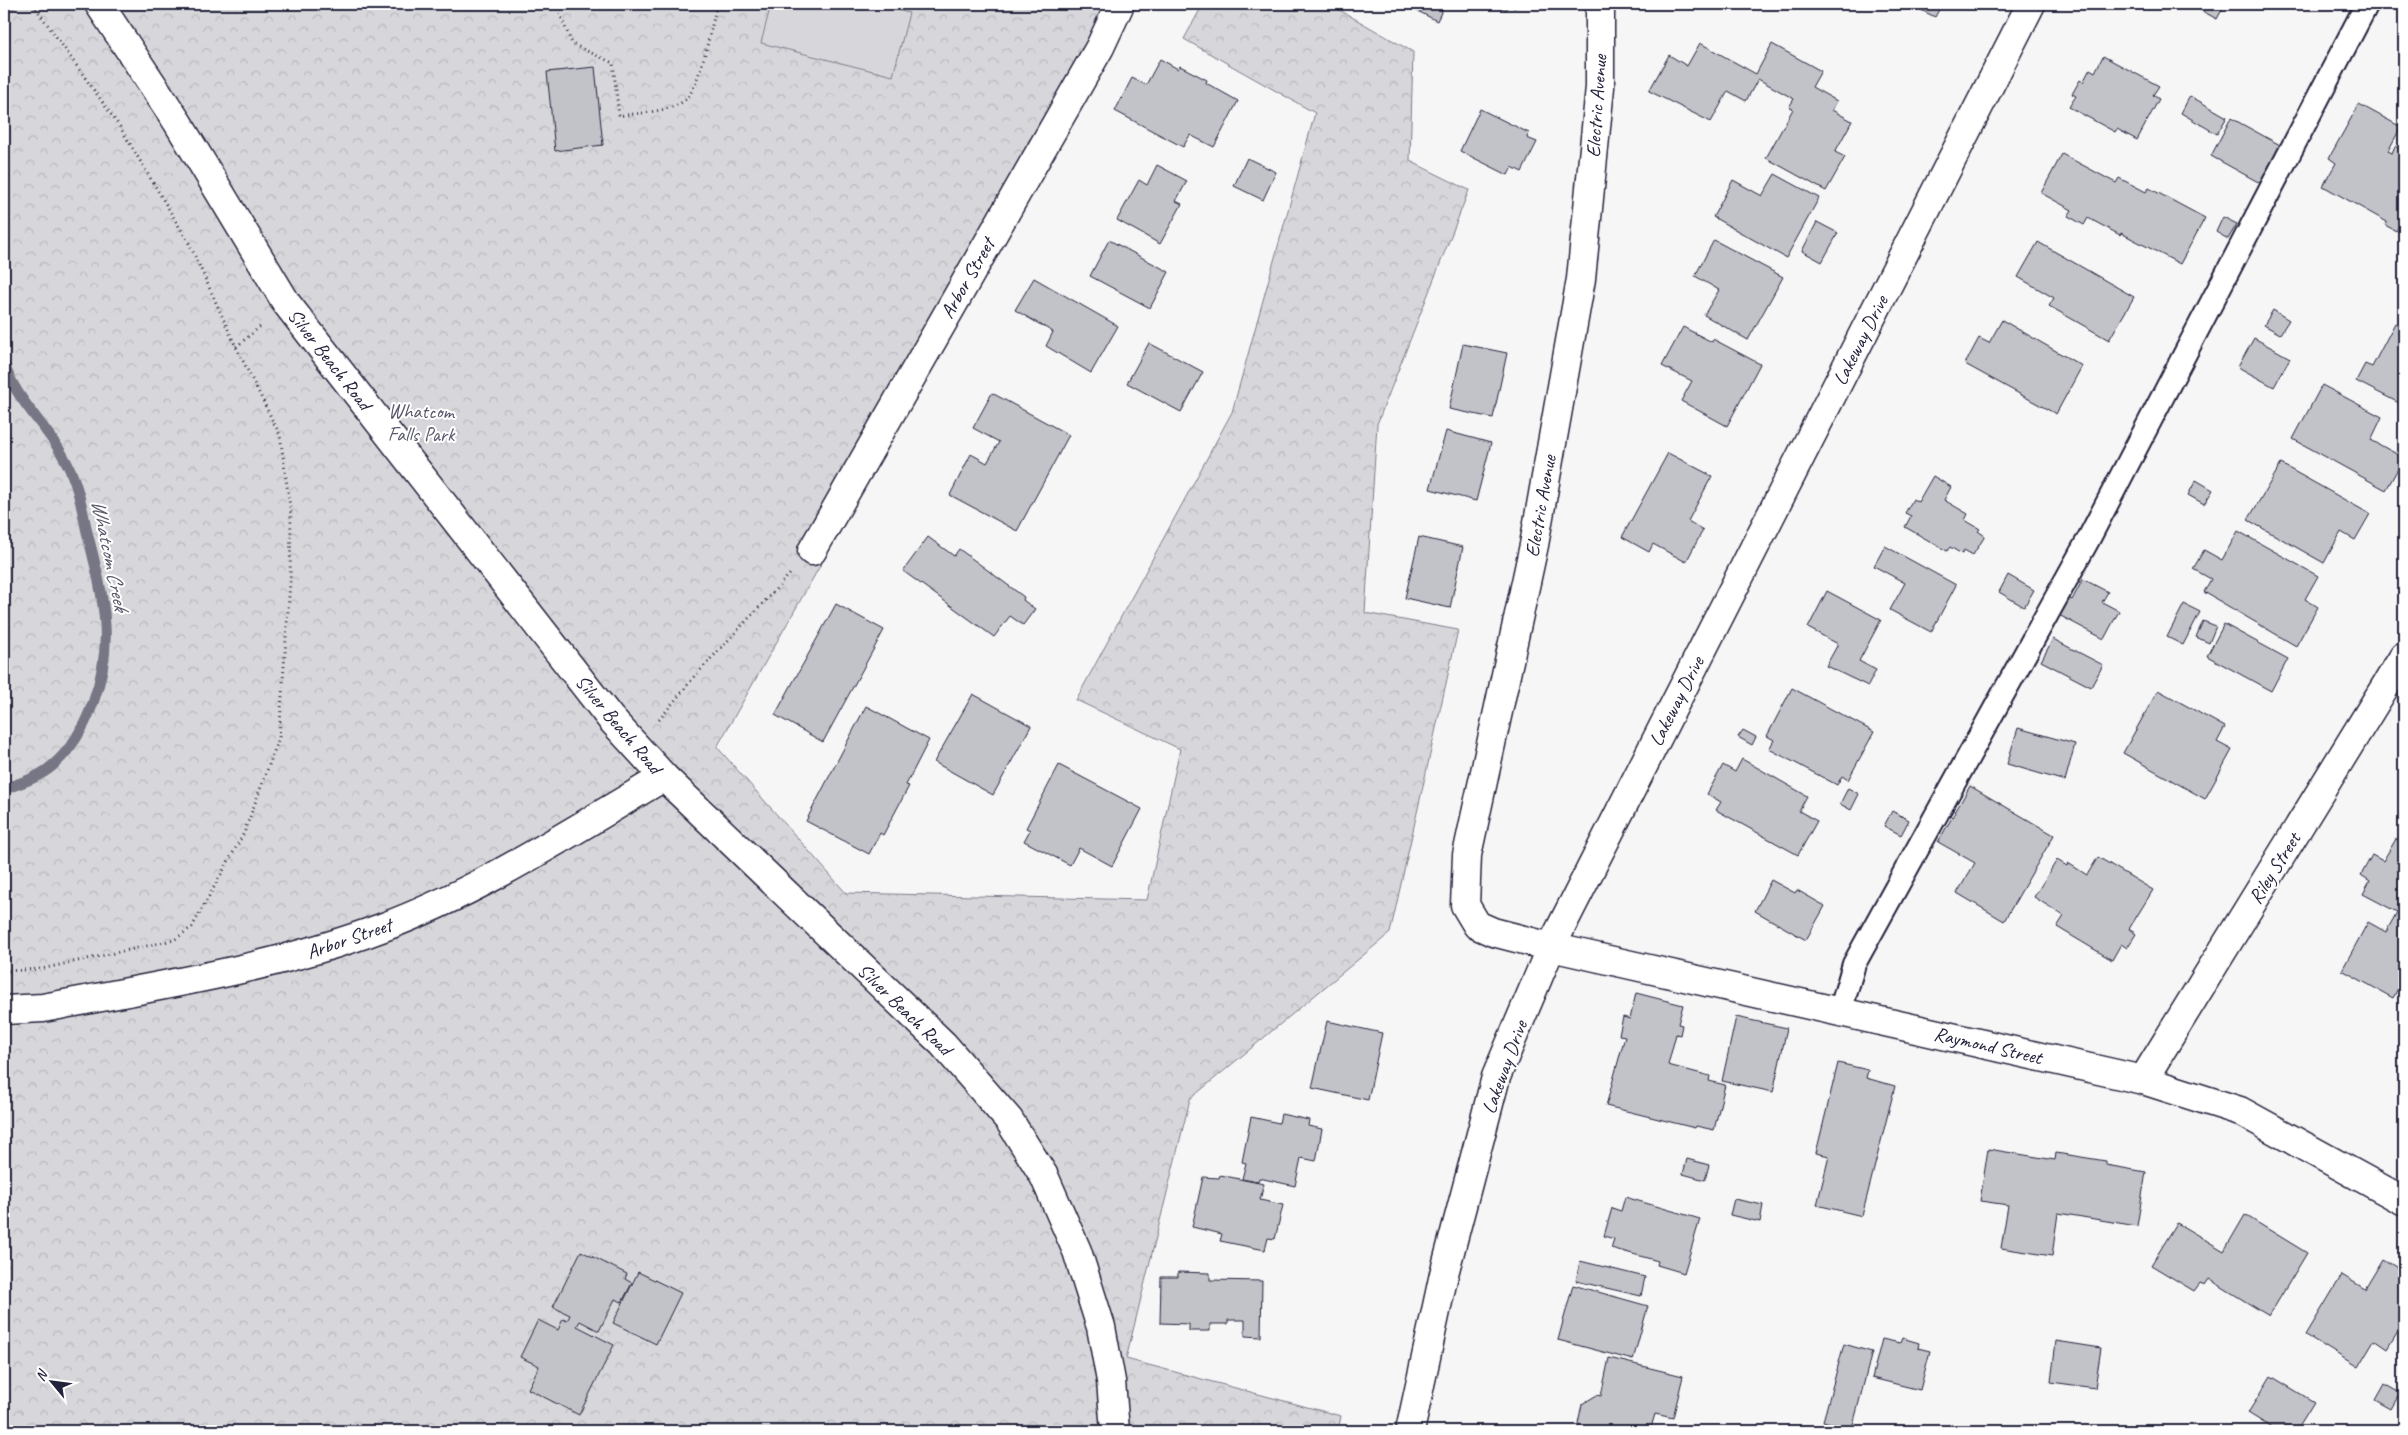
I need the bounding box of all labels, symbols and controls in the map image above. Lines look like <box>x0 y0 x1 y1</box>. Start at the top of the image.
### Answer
street label: Electric Avenue <box>1580 52 1613 158</box>
street label: Arbor Street <box>935 231 1002 323</box>
street label: Lakeway Drive <box>1827 290 1894 389</box>
street label: Silver Beach Road <box>282 303 379 418</box>
park label: Whatcom Falls Park <box>388 399 456 447</box>
street label: Electric Avenue <box>1519 452 1562 559</box>
water label: Whatcom Creek <box>86 497 135 617</box>
street label: Lakeway Drive <box>1643 651 1710 750</box>
street label: Silver Beach Road <box>570 670 669 782</box>
street label: Riley Street <box>2243 826 2307 908</box>
street label: Arbor Street <box>303 911 398 965</box>
street label: Silver Beach Road <box>852 958 960 1063</box>
street label: Lakeway Drive <box>1476 1016 1533 1117</box>
street label: Raymond Street <box>1932 1021 2047 1071</box>
north arrow <box>28 1358 78 1408</box>
text: N <box>32 1366 52 1384</box>

